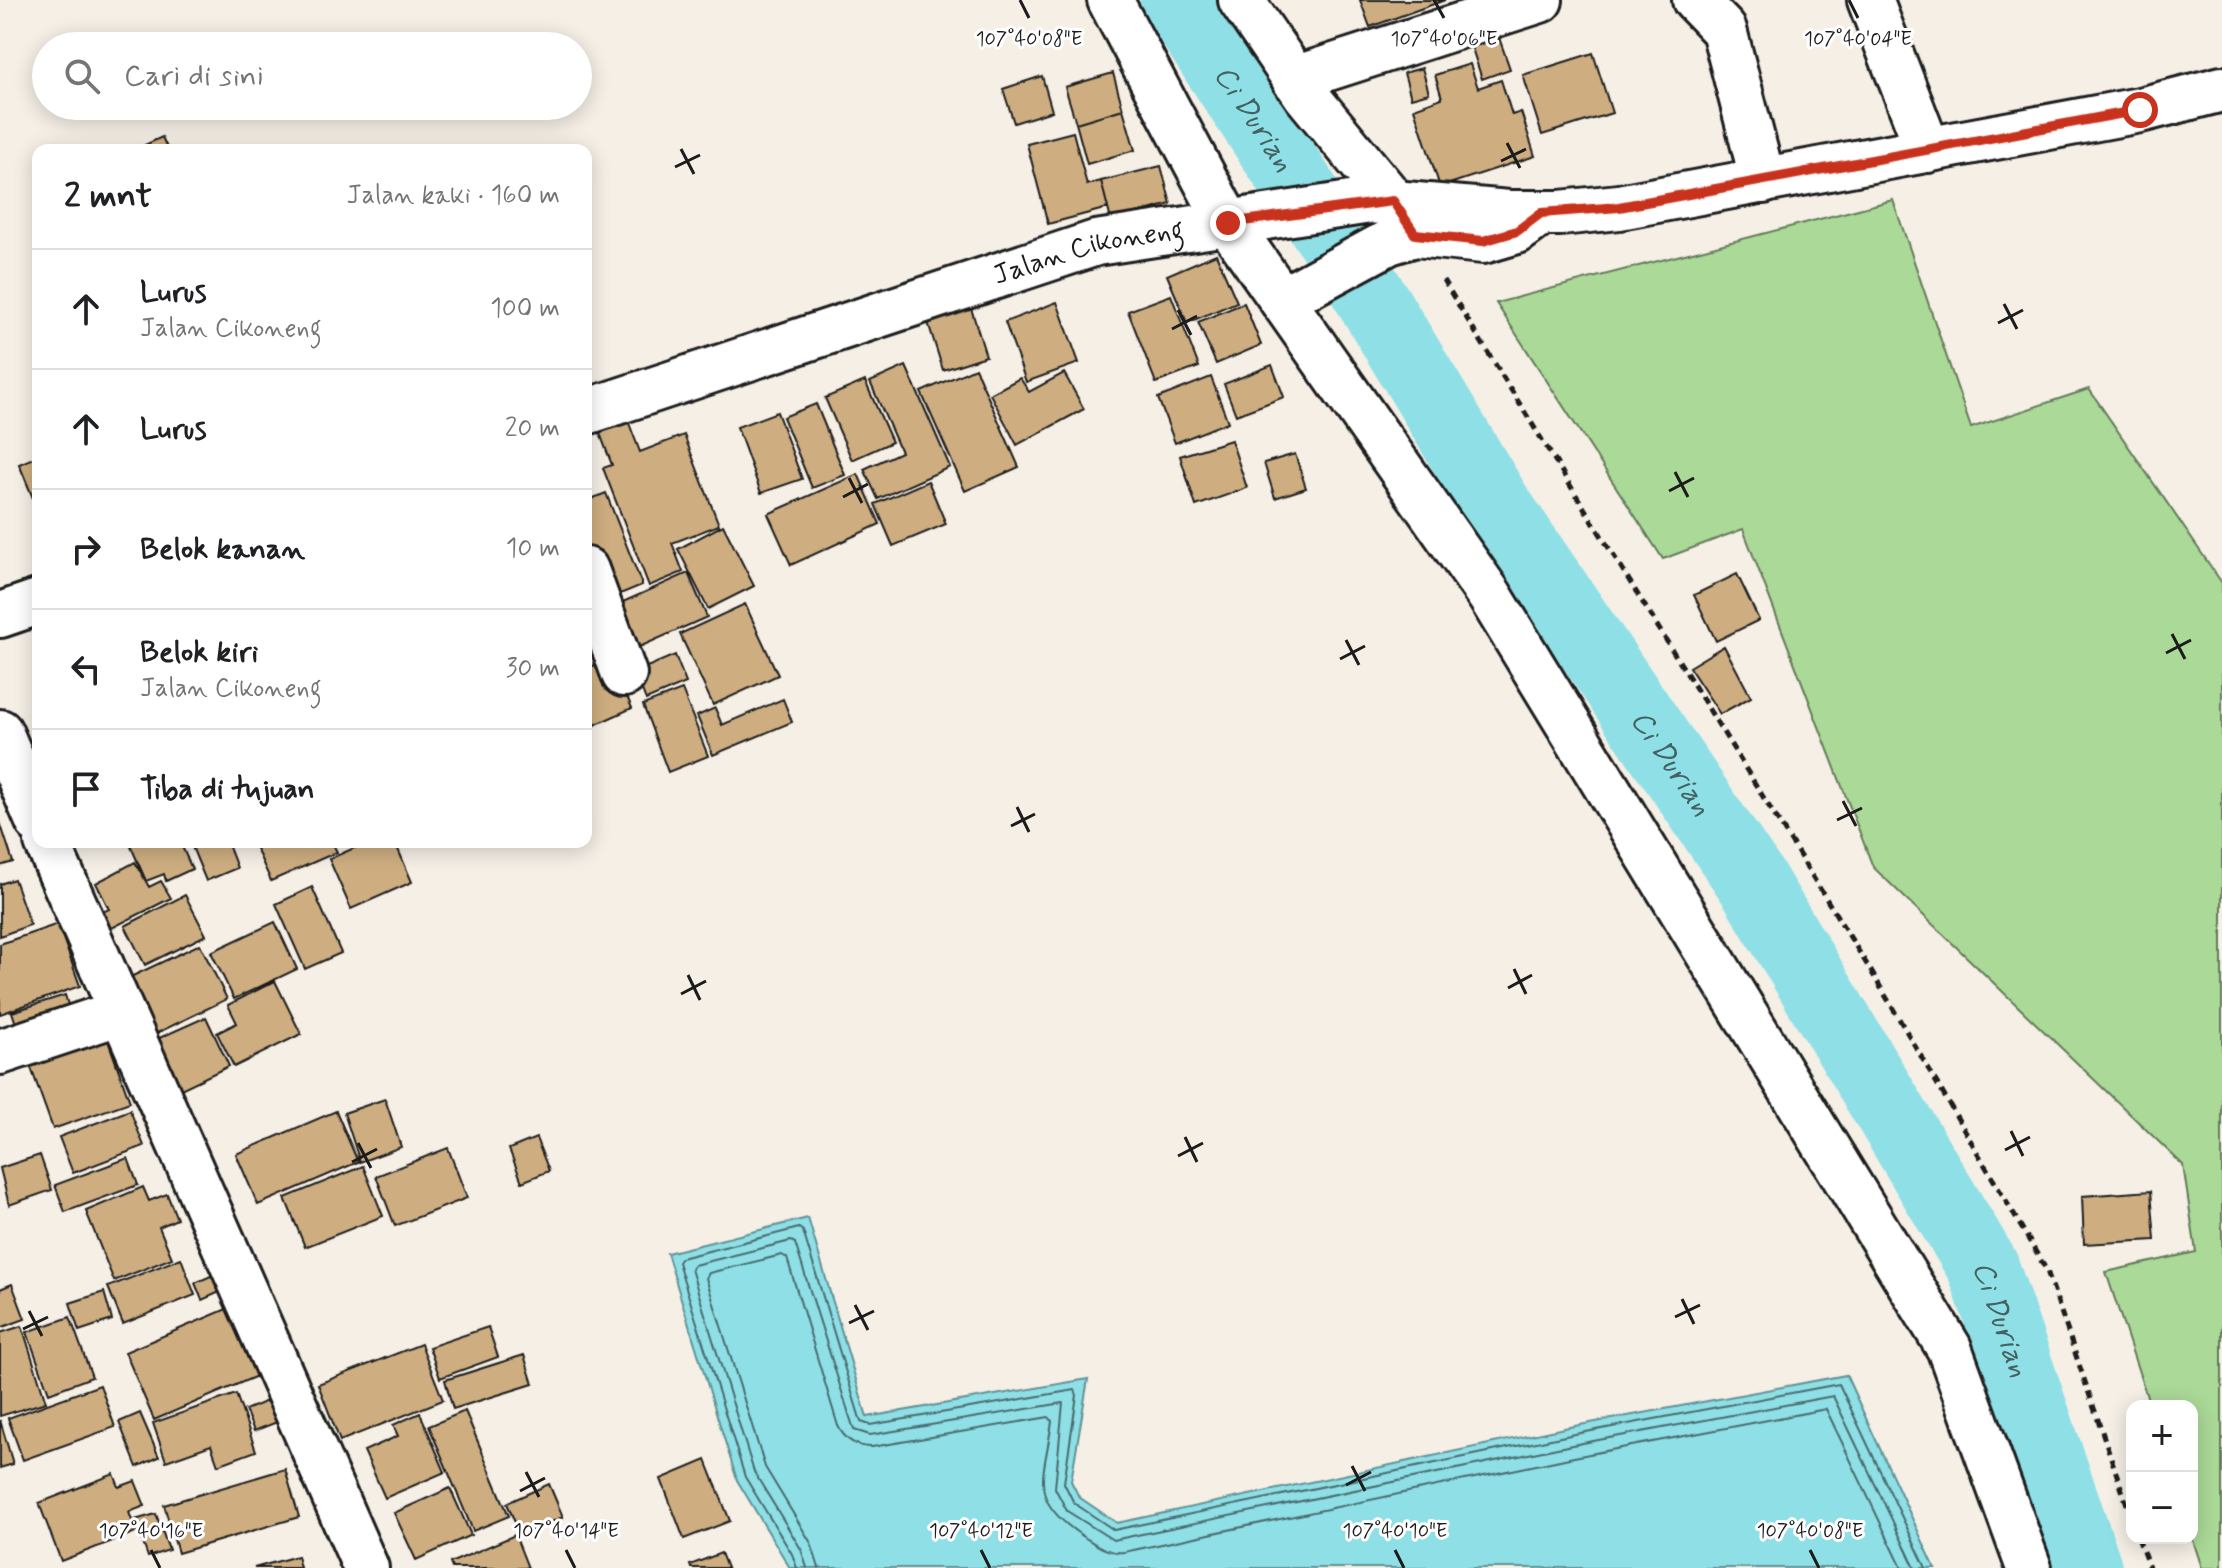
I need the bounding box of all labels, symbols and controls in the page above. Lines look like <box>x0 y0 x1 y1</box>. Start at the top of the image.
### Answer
text: 107°40'08"E <box>976 26 1082 53</box>
text: 107°40'06"E <box>1391 26 1497 53</box>
text: 107°40'04"E <box>1804 26 1912 53</box>
search box <box>32 32 592 120</box>
icon: search <box>60 54 104 98</box>
text: Cari di sini <box>124 57 264 96</box>
water label: Ci Durian <box>1205 58 1303 179</box>
route start <box>2122 92 2158 128</box>
text: 2 mnt <box>64 174 152 219</box>
text: Jalan kaki · 160 m <box>347 179 560 213</box>
route end <box>1210 205 1246 241</box>
street label: Jalan Cikoneng <box>988 211 1187 294</box>
text: Lurus <box>140 273 207 312</box>
icon: ahead <box>64 287 108 331</box>
text: 100 m <box>490 292 560 326</box>
text: Jalan Cikoneng <box>140 312 322 346</box>
icon: ahead <box>64 407 108 451</box>
text: Lurus <box>140 410 207 449</box>
text: 20 m <box>505 412 560 446</box>
icon: right <box>64 527 108 571</box>
text: Belok kanan <box>140 530 305 569</box>
text: 10 m <box>506 532 560 566</box>
text: Belok kiri <box>140 633 258 672</box>
icon: left <box>64 647 108 691</box>
text: 30 m <box>506 652 560 686</box>
text: Jalan Cikoneng <box>140 672 322 706</box>
water label: Ci Durian <box>1621 703 1721 824</box>
icon: arrive <box>64 767 108 811</box>
text: Tiba di tujuan <box>140 770 315 809</box>
water label: Ci Durian <box>1963 1256 2039 1382</box>
map controls <box>2126 1400 2198 1544</box>
button: + <box>2126 1400 2198 1472</box>
button: − <box>2126 1472 2198 1544</box>
text: 107°40'16"E <box>99 1518 203 1545</box>
text: 107°40'14"E <box>513 1518 619 1545</box>
text: 107°40'12"E <box>929 1518 1033 1545</box>
text: 107°40'10"E <box>1343 1518 1447 1545</box>
text: 107°40'08"E <box>1757 1518 1863 1545</box>

